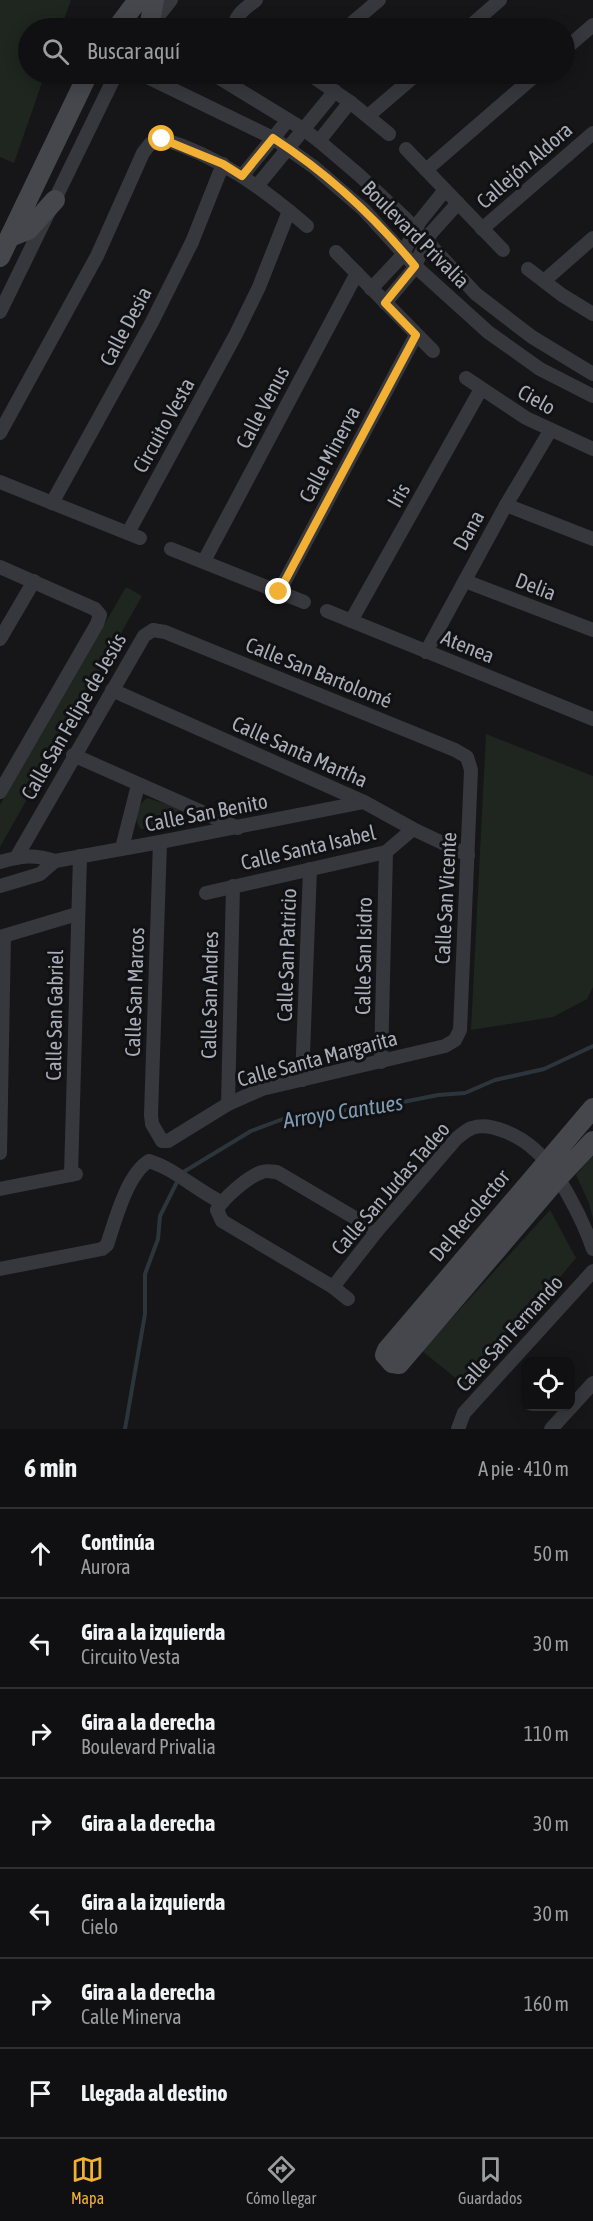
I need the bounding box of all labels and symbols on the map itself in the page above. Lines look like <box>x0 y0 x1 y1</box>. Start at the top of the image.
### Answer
street label: Callejón Aldora <box>471 117 577 213</box>
route start <box>148 125 174 151</box>
street label: Boulevard Privalia <box>357 175 475 293</box>
street label: Calle Desia <box>94 282 156 370</box>
street label: Calle Venus <box>230 362 294 452</box>
street label: Circuito Vesta <box>127 374 199 476</box>
street label: Cielo <box>514 379 560 419</box>
street label: Calle Minerva <box>294 402 364 506</box>
street label: Iris <box>382 479 414 511</box>
street label: Dana <box>447 506 489 554</box>
street label: Delia <box>512 567 560 605</box>
route end <box>265 578 291 604</box>
street label: Atenea <box>438 625 498 667</box>
street label: Calle San Felipe de Jesús <box>16 629 130 803</box>
street label: Calle San Bartolomé <box>242 632 396 712</box>
street label: Calle Santa Martha <box>229 710 371 792</box>
street label: Calle San Benito <box>143 788 269 836</box>
street label: Calle Santa Isabel <box>238 820 378 874</box>
street label: Calle San Vicente <box>430 831 460 965</box>
street label: Calle San Patricio <box>272 888 300 1022</box>
street label: Calle San Isidro <box>350 897 376 1015</box>
street label: Calle San Marcos <box>120 927 148 1057</box>
street label: Calle San Andres <box>196 931 222 1059</box>
street label: Calle San Gabriel <box>41 949 67 1081</box>
street label: Calle Santa Margarita <box>234 1025 400 1091</box>
water label: Arroyo Cantues <box>280 1089 405 1133</box>
street label: Calle San Judas Tadeo <box>326 1117 454 1259</box>
street label: Del Recolector <box>424 1164 515 1266</box>
street label: Calle San Fernando <box>451 1270 567 1396</box>

